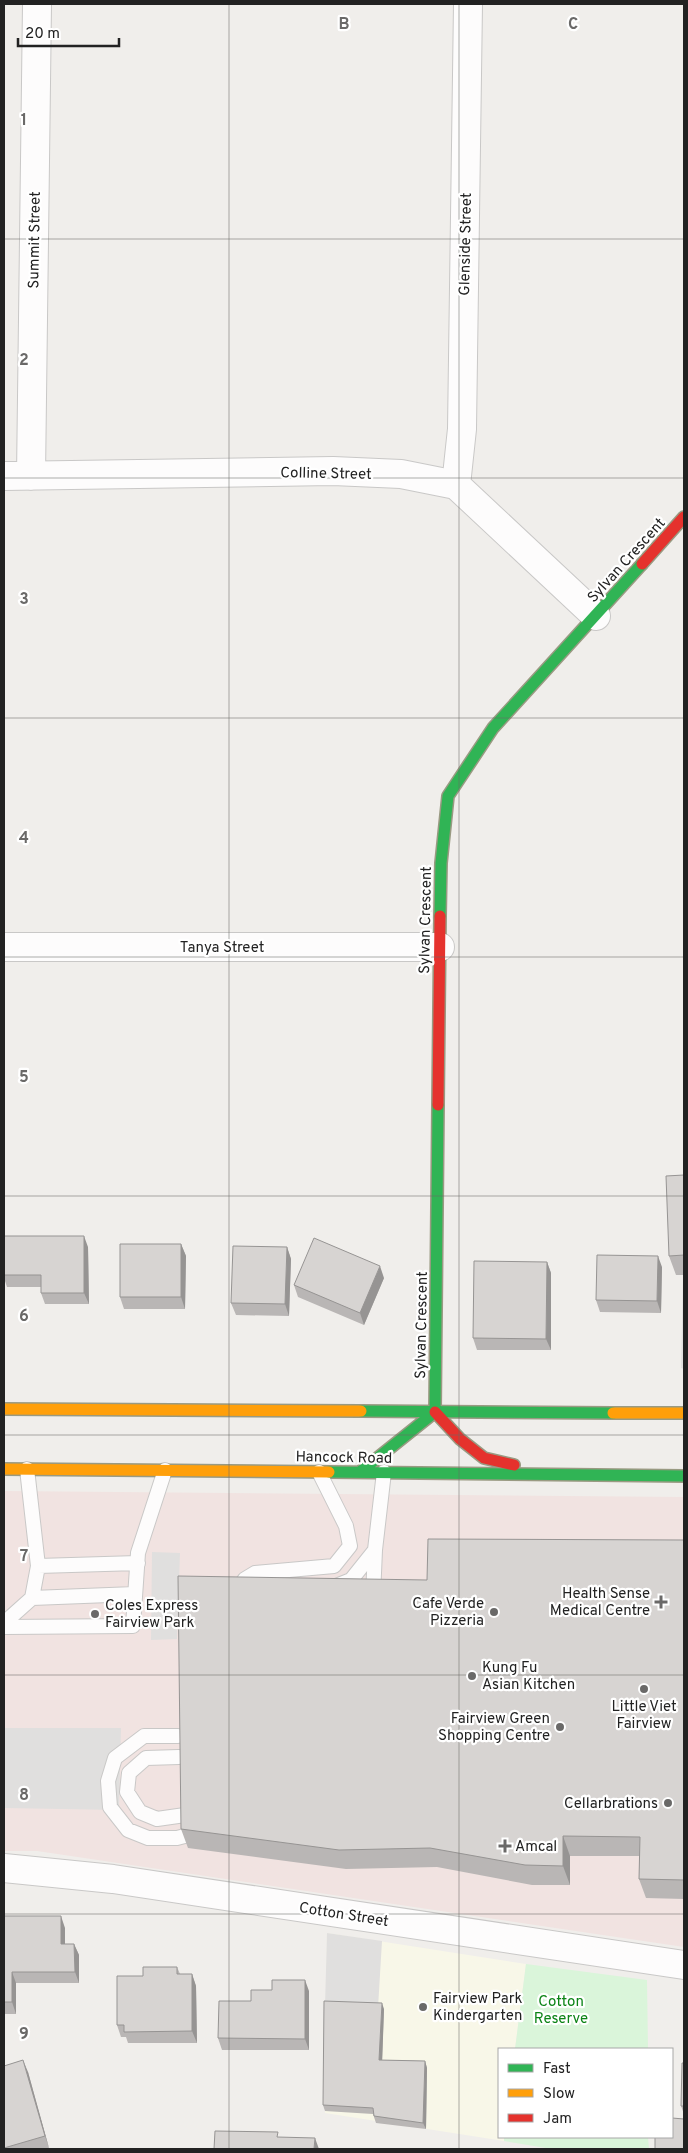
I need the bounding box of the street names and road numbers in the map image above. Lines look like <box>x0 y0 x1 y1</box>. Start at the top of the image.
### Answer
street label: Summit Street <box>25 191 46 289</box>
street label: Glenside Street <box>456 192 477 296</box>
street label: Colline Street <box>280 464 372 485</box>
street label: Sylvan Crescent <box>584 515 670 607</box>
street label: Sylvan Crescent <box>416 866 437 974</box>
street label: Tanya Street <box>180 939 264 958</box>
street label: Sylvan Crescent <box>412 1271 433 1379</box>
street label: Hancock Road <box>295 1448 393 1469</box>
street label: Cotton Street <box>298 1899 390 1932</box>

